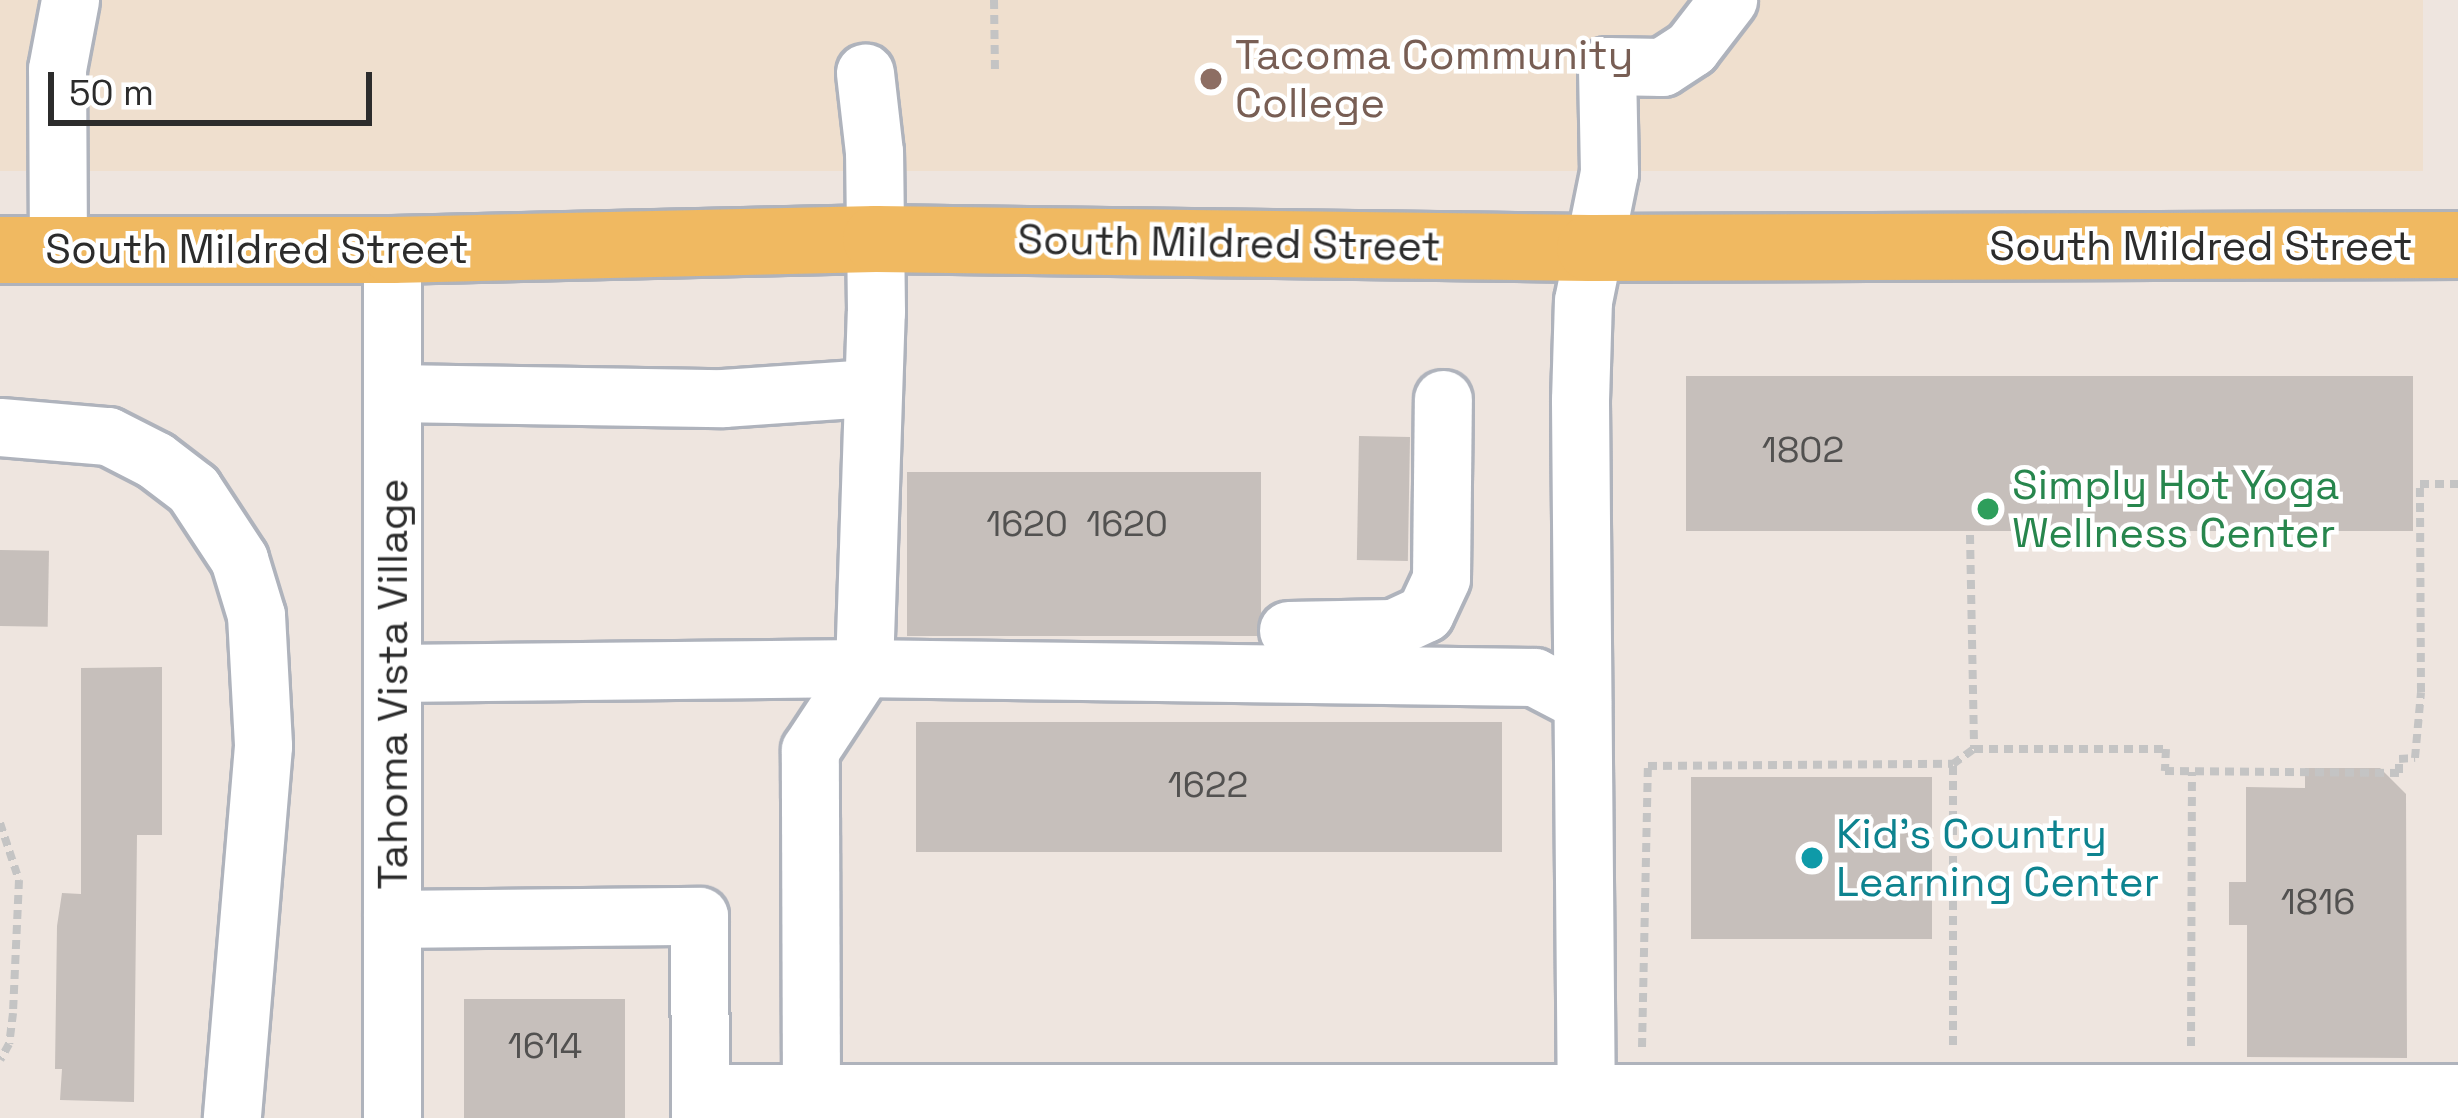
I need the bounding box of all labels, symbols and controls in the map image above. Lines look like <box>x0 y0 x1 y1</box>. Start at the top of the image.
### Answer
place label: Tacoma Community College <box>1235 30 1633 128</box>
scale bar <box>54 48 378 122</box>
marker: Tacoma Community College <box>1198 66 1224 92</box>
text: 50 m <box>69 70 154 116</box>
street label: South Mildred Street <box>1017 214 1441 272</box>
street label: South Mildred Street <box>1989 221 2413 271</box>
street label: South Mildred Street <box>45 224 469 274</box>
house number: 1802 <box>1762 429 1844 473</box>
place label: Simply Hot Yoga Wellness Center <box>2012 460 2340 558</box>
street label: Tahoma Vista Village <box>368 478 418 890</box>
marker: Simply Hot Yoga Wellness Center <box>1975 496 2001 522</box>
house number: 1620 <box>986 503 1068 547</box>
house number: 1620 <box>1086 503 1168 547</box>
house number: 1622 <box>1168 764 1248 808</box>
place label: Kid's Country Learning Center <box>1836 809 2159 908</box>
marker: Kid's Country Learning Center <box>1799 845 1825 871</box>
house number: 1816 <box>2281 881 2355 925</box>
house number: 1614 <box>508 1025 582 1069</box>

